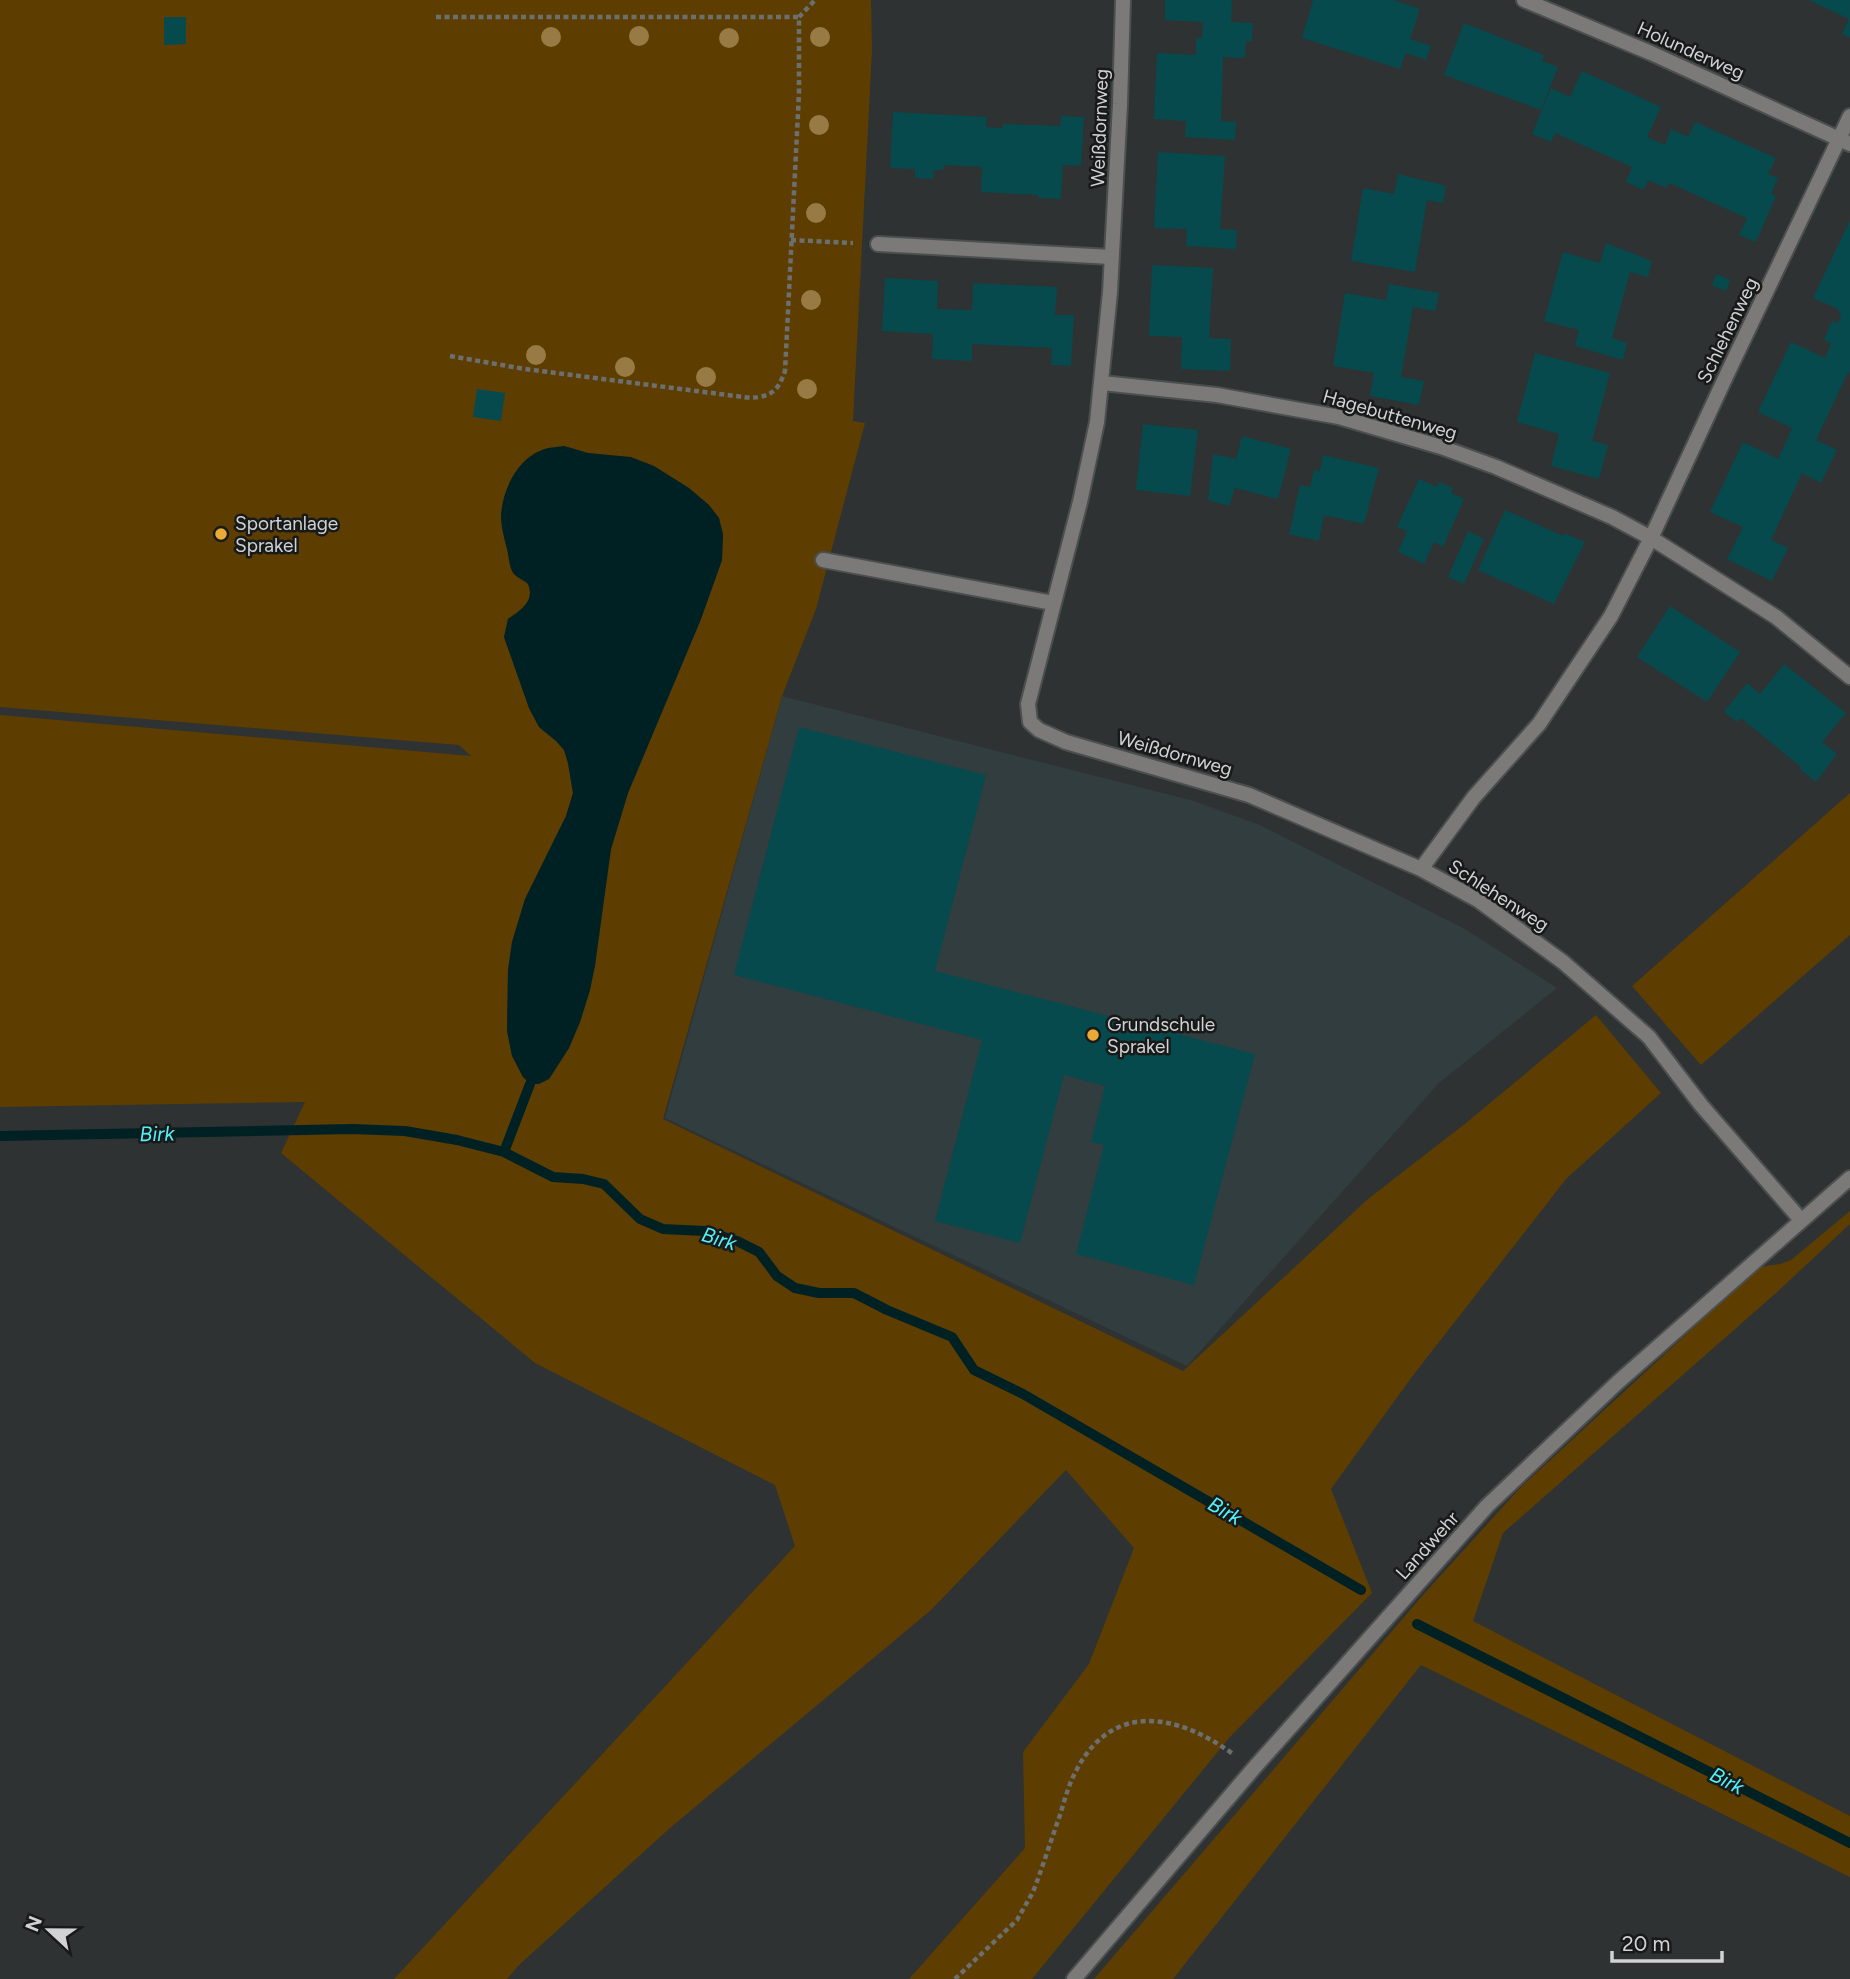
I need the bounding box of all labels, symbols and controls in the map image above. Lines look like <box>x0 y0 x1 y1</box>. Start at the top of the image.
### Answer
street label: Holunderweg <box>1634 17 1748 84</box>
street label: Weißdornweg <box>1086 69 1113 187</box>
street label: Schlehenweg <box>1692 274 1763 387</box>
street label: Hagebuttenweg <box>1320 384 1460 445</box>
place label: Sportanlage Sprakel <box>235 512 338 557</box>
marker: Sportanlage Sprakel <box>213 526 229 542</box>
street label: Weißdornweg <box>1115 726 1235 781</box>
street label: Schlehenweg <box>1444 855 1553 936</box>
place label: Grundschule Sprakel <box>1107 1013 1215 1058</box>
marker: Grundschule Sprakel <box>1085 1027 1101 1043</box>
water label: Birk <box>139 1121 176 1146</box>
water label: Birk <box>699 1221 740 1256</box>
water label: Birk <box>1204 1491 1247 1531</box>
street label: Landwehr <box>1391 1506 1464 1584</box>
water label: Birk <box>1706 1761 1749 1800</box>
north arrow <box>14 1895 84 1965</box>
text: N <box>20 1913 47 1935</box>
scale bar <box>1612 1920 1722 1964</box>
text: 20 m <box>1622 1931 1670 1956</box>

